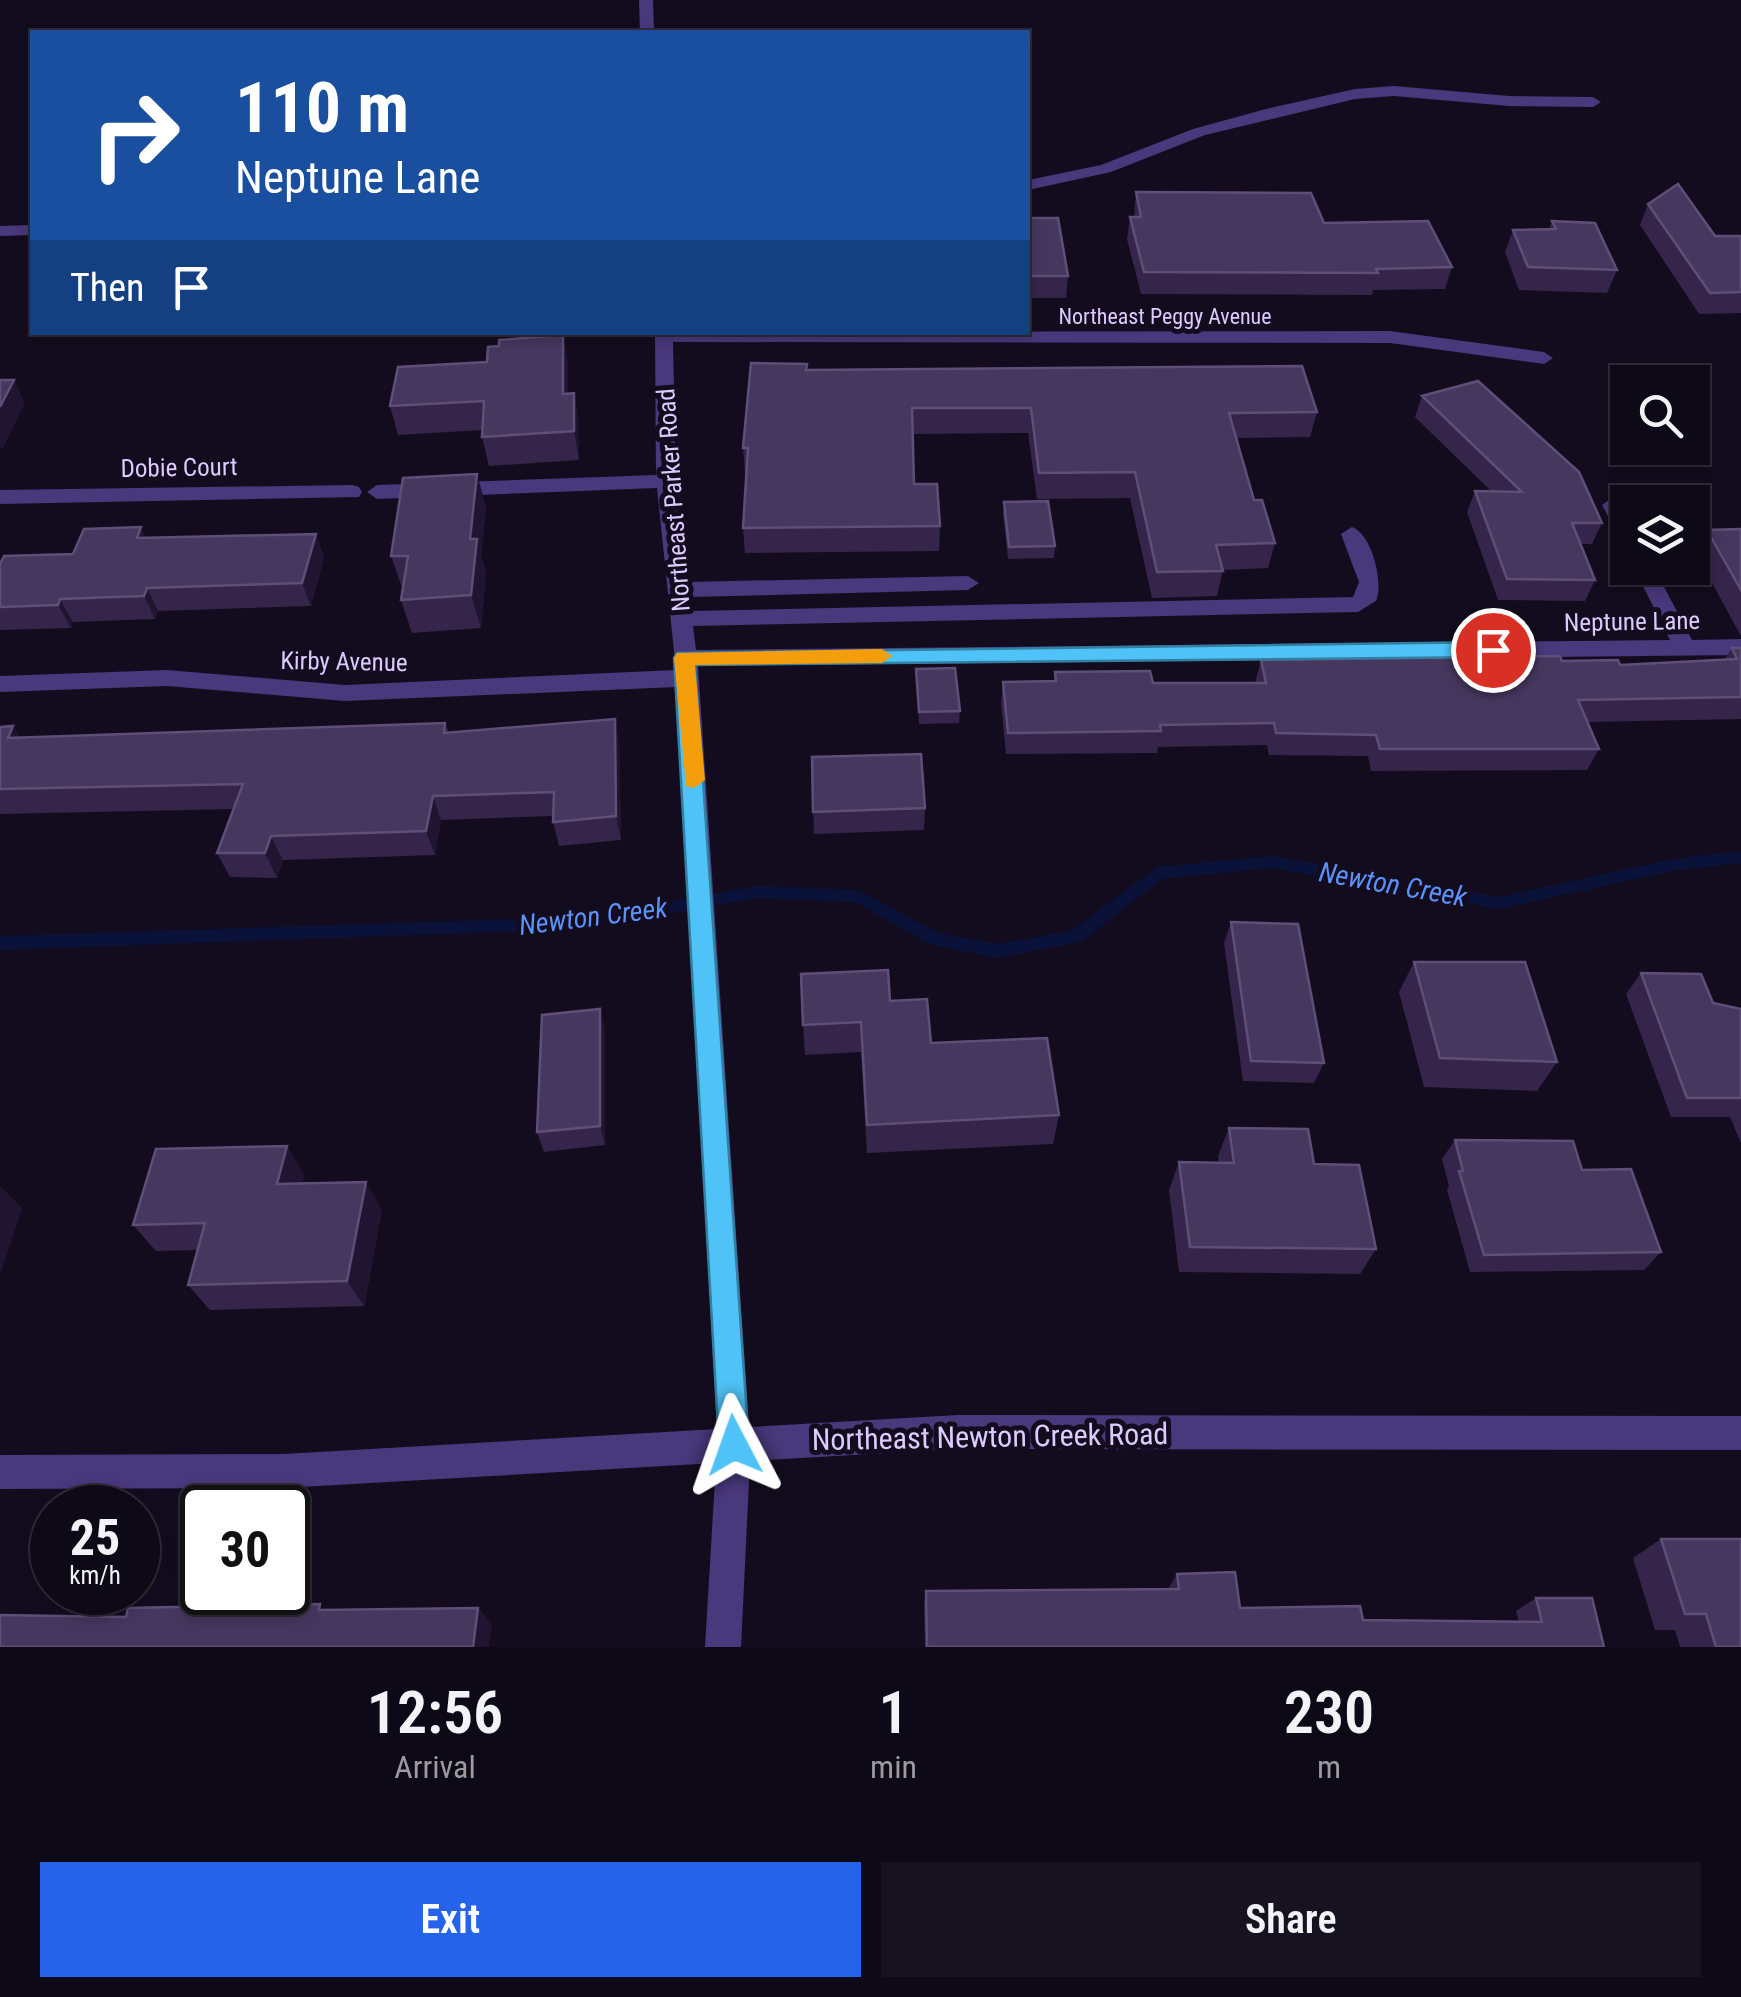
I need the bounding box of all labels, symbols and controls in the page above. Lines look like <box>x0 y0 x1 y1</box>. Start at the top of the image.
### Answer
text: 110 m <box>235 67 409 149</box>
icon: right <box>70 70 200 200</box>
text: Neptune Lane <box>235 151 480 204</box>
icon: arrive <box>164 260 219 315</box>
text: Then <box>70 266 144 310</box>
street label: Northeast Peggy Avenue <box>1058 304 1272 329</box>
map controls <box>1610 365 1710 585</box>
button: search <box>1610 365 1710 465</box>
street label: Northeast Parker Road <box>651 387 696 612</box>
street label: Dobie Court <box>120 452 238 483</box>
button: layers <box>1610 485 1710 585</box>
street label: Neptune Lane <box>1564 606 1700 637</box>
pin <box>1451 608 1536 693</box>
icon: arrive <box>1466 623 1521 678</box>
street label: Kirby Avenue <box>280 646 408 677</box>
water label: Newton Creek <box>1317 855 1470 914</box>
water label: Newton Creek <box>517 891 670 942</box>
position arrow <box>682 1393 786 1497</box>
street label: Northeast Newton Creek Road <box>811 1416 1169 1457</box>
speed limit sign: 30 <box>180 1485 310 1615</box>
text: 25 <box>70 1509 120 1567</box>
text: km/h <box>69 1561 121 1590</box>
text: 12:56 <box>367 1677 503 1748</box>
text: 1 <box>878 1677 909 1748</box>
text: 230 <box>1284 1677 1374 1748</box>
text: Arrival <box>394 1748 476 1786</box>
text: min <box>870 1748 917 1786</box>
text: m <box>1317 1748 1341 1786</box>
button: Exit <box>40 1862 861 1977</box>
button: Share <box>881 1862 1701 1977</box>

